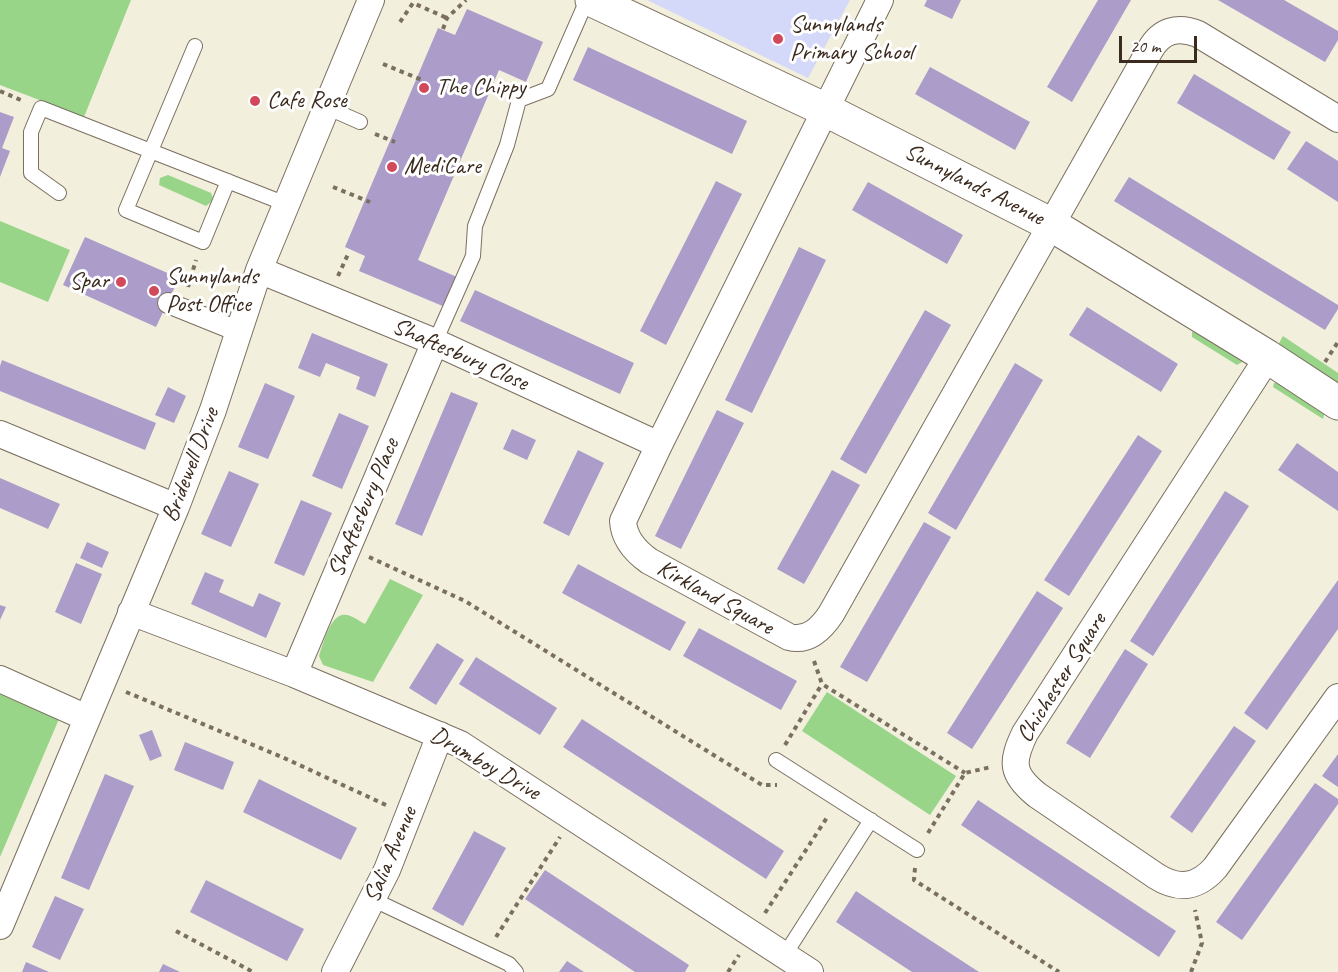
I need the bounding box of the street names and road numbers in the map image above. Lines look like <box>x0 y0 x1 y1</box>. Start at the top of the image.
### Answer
street label: Sunnylands Avenue <box>899 137 1049 233</box>
street label: Shaftesbury Close <box>388 312 532 398</box>
street label: Bridewell Drive <box>156 404 226 526</box>
street label: Shaftesbury Place <box>322 434 406 582</box>
street label: Kirkland Square <box>652 554 778 642</box>
street label: Chichester Square <box>1011 608 1113 748</box>
street label: Drumboy Drive <box>425 721 545 807</box>
street label: Salia Avenue <box>358 803 424 907</box>

